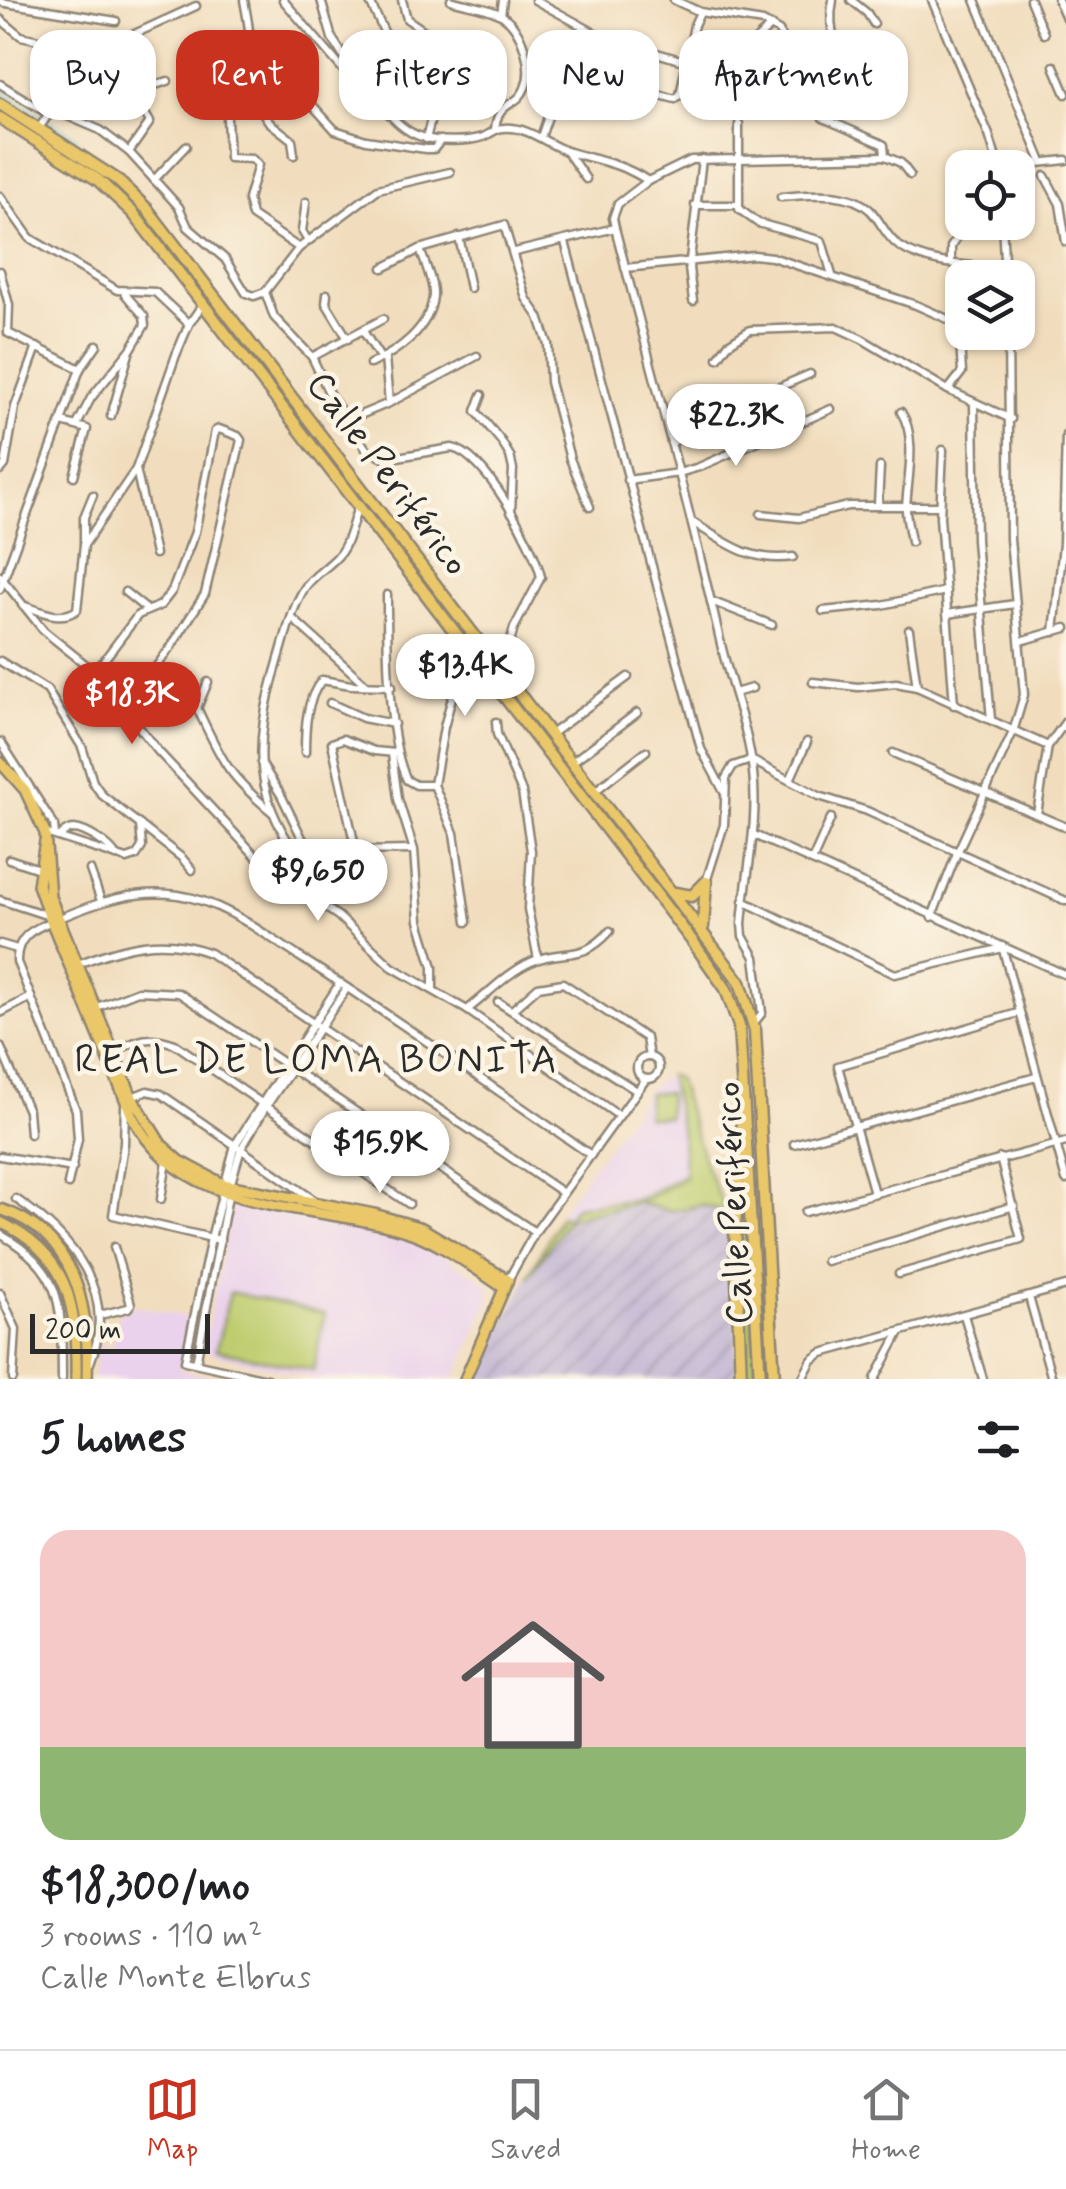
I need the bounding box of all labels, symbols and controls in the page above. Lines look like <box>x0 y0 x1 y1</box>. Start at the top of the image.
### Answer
chip: Buy <box>30 30 156 120</box>
chip: Rent <box>176 30 319 120</box>
chip: Filters <box>339 30 507 120</box>
chip: New <box>527 30 659 120</box>
chip: Apartment <box>679 30 908 120</box>
map controls <box>945 150 1035 350</box>
button: locate <box>945 150 1035 240</box>
button: layers <box>945 260 1035 350</box>
street label: Calle Periférico <box>294 362 480 586</box>
pin: $22.3K <box>655 384 817 469</box>
text: $22.3K <box>688 395 784 437</box>
pin: $13.4K <box>384 634 546 719</box>
text: $13.4K <box>418 645 512 687</box>
pin: $18.3K <box>51 662 213 747</box>
text: $18.3K <box>85 673 179 715</box>
pin: $9,650 <box>237 839 399 924</box>
text: $9,650 <box>271 850 365 892</box>
district label: REAL DE LOMA BONITA <box>75 1035 559 1087</box>
street label: Calle Periférico <box>704 1080 766 1326</box>
pin: $15.9K <box>299 1111 461 1196</box>
text: $15.9K <box>332 1122 428 1164</box>
scale bar <box>30 1309 210 1354</box>
text: 200 m <box>45 1313 121 1350</box>
text: 5 homes <box>40 1412 186 1467</box>
icon: filters <box>971 1412 1026 1467</box>
icon: home <box>443 1595 623 1775</box>
text: $18,300/mo <box>40 1860 250 1915</box>
text: 3 rooms · 110 m² <box>40 1915 262 1957</box>
text: Calle Monte Elbrus <box>40 1957 311 1999</box>
tab: Map <box>145 2072 200 2169</box>
tab: Saved <box>490 2072 561 2169</box>
tab: Home <box>851 2072 921 2169</box>

